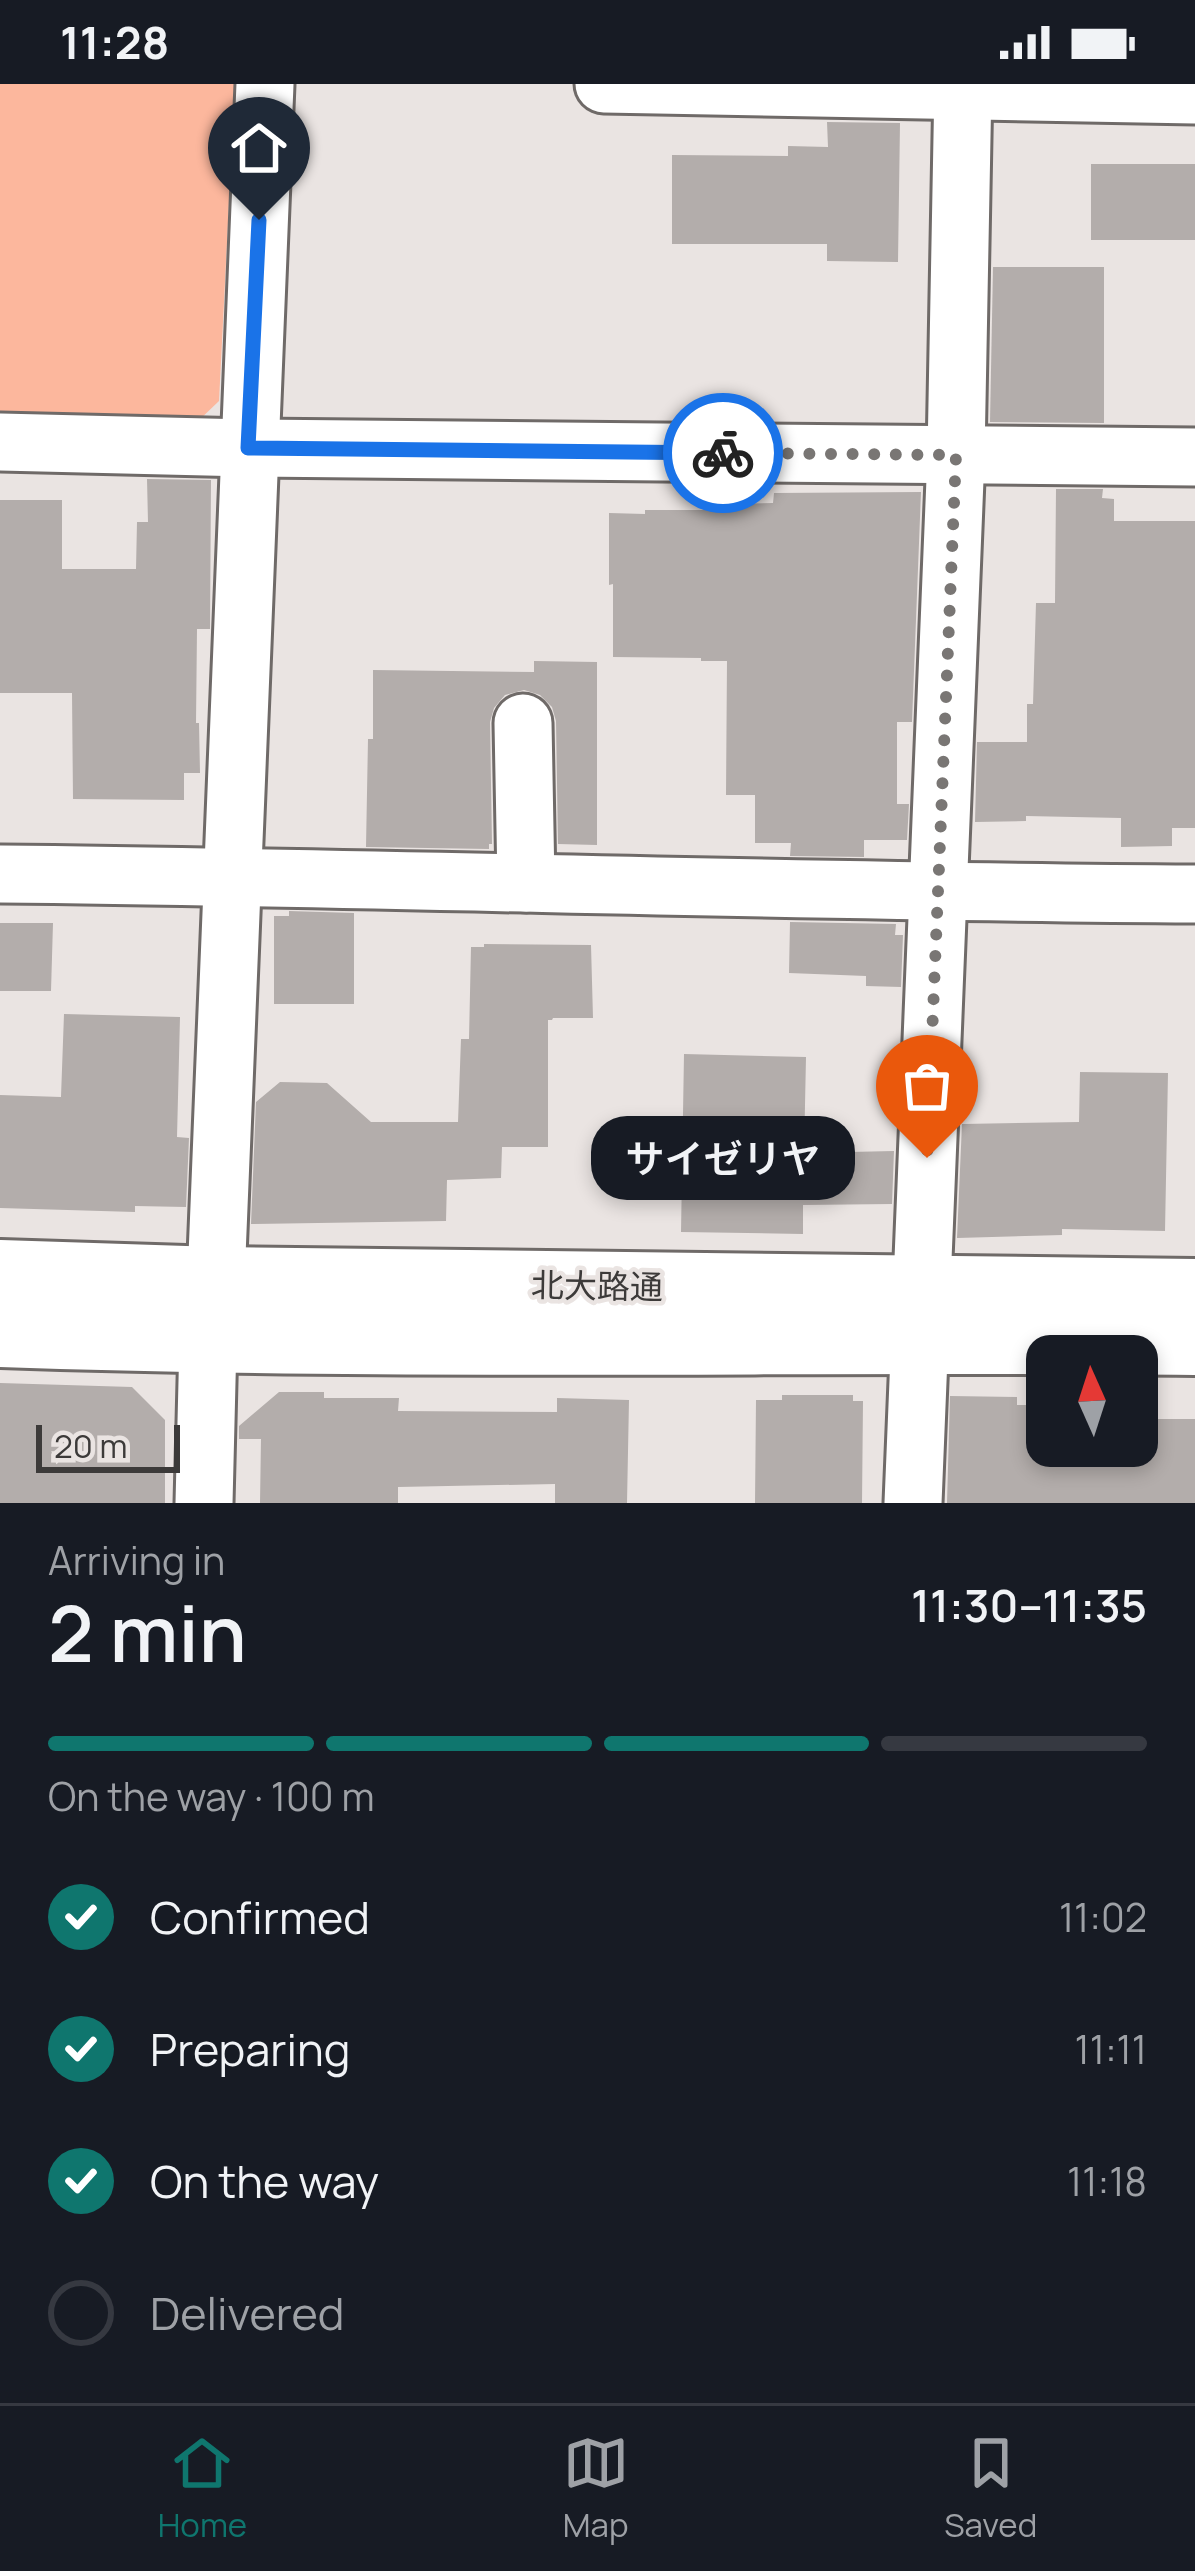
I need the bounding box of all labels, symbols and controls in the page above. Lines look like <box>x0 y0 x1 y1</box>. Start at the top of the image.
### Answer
text: 11:28 <box>60 11 169 73</box>
pin <box>208 97 310 220</box>
icon: home <box>226 115 292 181</box>
courier <box>663 393 783 513</box>
icon: bike <box>690 420 756 486</box>
pin <box>876 1035 978 1158</box>
icon: bag <box>894 1053 960 1119</box>
callout: サイゼリヤ <box>591 1116 855 1200</box>
text: サイゼリヤ <box>625 1131 821 1185</box>
street label: 北大路通 <box>531 1262 663 1309</box>
north arrow <box>1026 1335 1158 1467</box>
map controls <box>1026 1335 1158 1467</box>
scale bar <box>36 1419 180 1472</box>
text: 20 m <box>54 1423 128 1468</box>
text: Arriving in <box>48 1533 225 1587</box>
text: 11:30–11:35 <box>911 1574 1147 1636</box>
text: 2 min <box>48 1579 247 1685</box>
text: On the way · 100 m <box>48 1769 375 1823</box>
icon: check <box>48 1884 114 1950</box>
text: Confirmed <box>150 1886 370 1948</box>
text: 11:02 <box>1059 1890 1147 1944</box>
icon: check <box>48 2016 114 2082</box>
text: Preparing <box>150 2018 350 2080</box>
text: 11:11 <box>1074 2022 1147 2076</box>
icon: check <box>48 2148 114 2214</box>
text: On the way <box>150 2150 379 2212</box>
text: 11:18 <box>1067 2154 1147 2208</box>
text: Delivered <box>150 2282 345 2344</box>
tab: Home <box>158 2430 247 2547</box>
tab: Map <box>563 2430 629 2547</box>
tab: Saved <box>944 2430 1037 2547</box>

